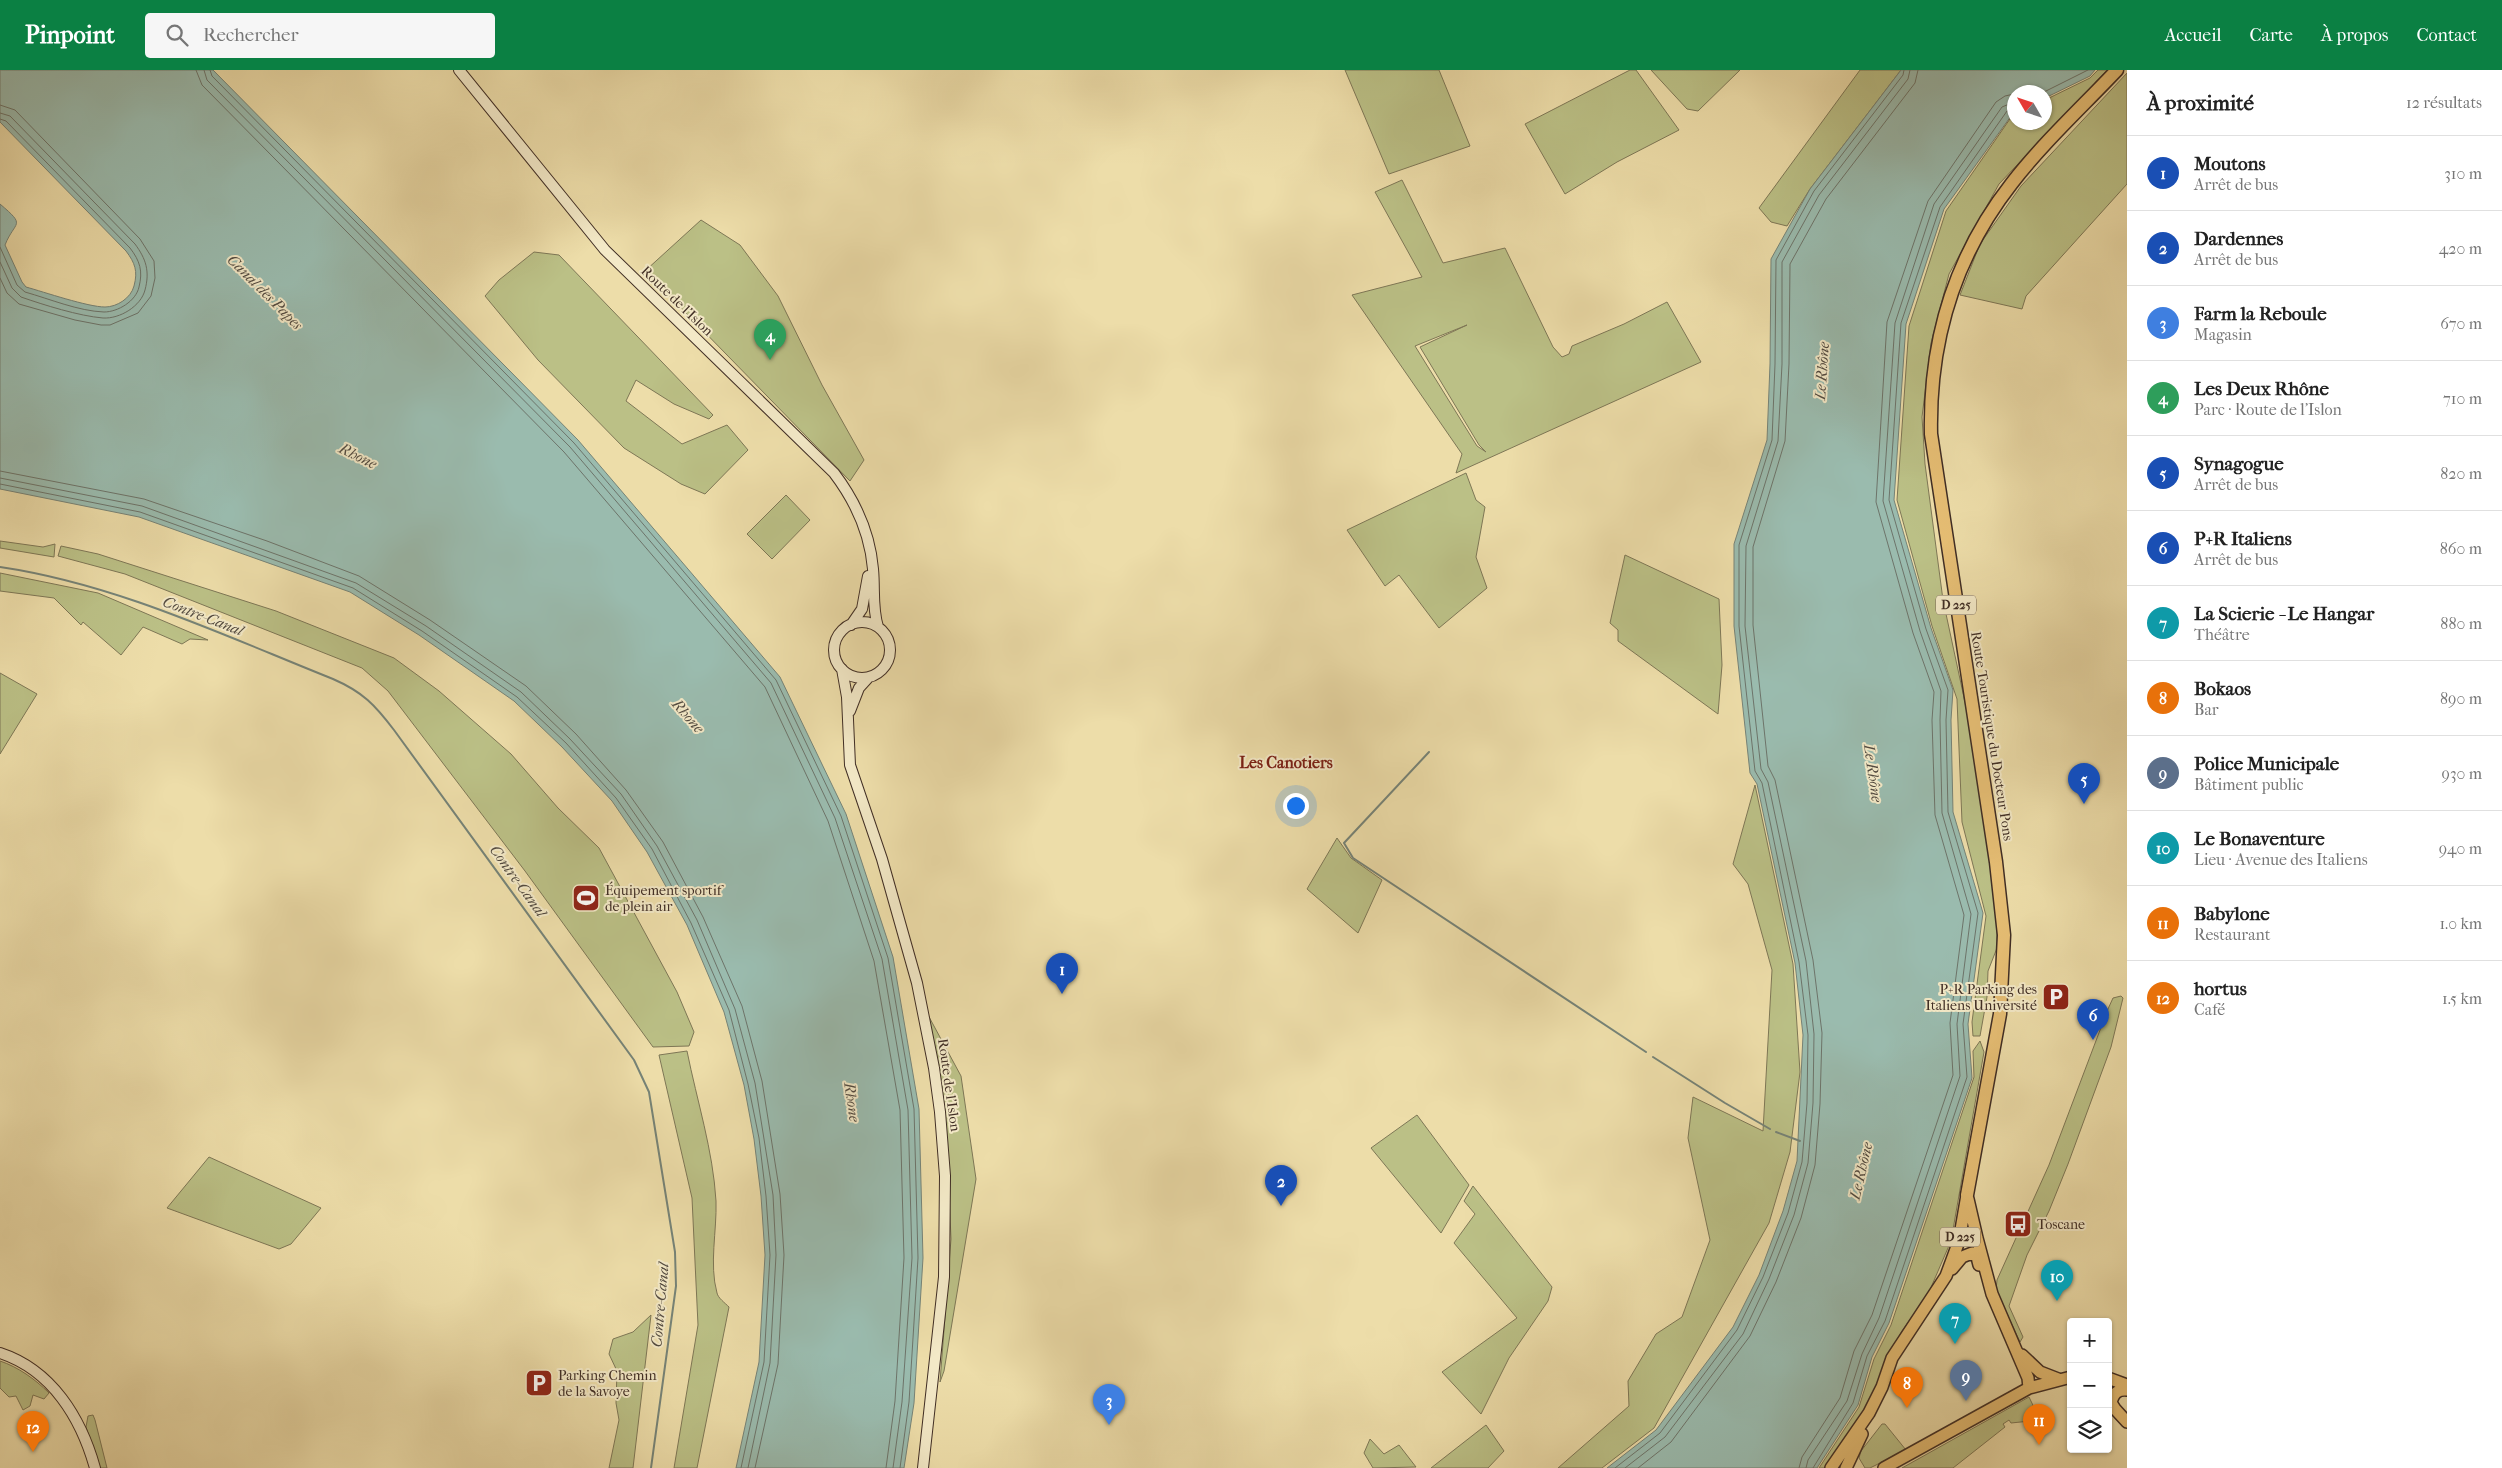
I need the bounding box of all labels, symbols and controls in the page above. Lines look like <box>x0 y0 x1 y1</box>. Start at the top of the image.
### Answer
search box <box>145 13 495 58</box>
text: Pinpoint <box>25 21 115 49</box>
icon: search <box>163 21 191 49</box>
text: Rechercher <box>203 24 299 46</box>
text: Accueil <box>2165 25 2222 46</box>
text: Carte <box>2250 25 2293 46</box>
text: À propos <box>2321 25 2388 46</box>
text: Contact <box>2416 25 2477 46</box>
north arrow <box>2007 85 2052 130</box>
text: À proximité <box>2147 91 2254 115</box>
text: 12 résultats <box>2406 93 2482 112</box>
text: Moutons <box>2194 153 2266 175</box>
text: 1 <box>2160 164 2166 183</box>
text: 310 m <box>2444 164 2482 183</box>
text: Arrêt de bus <box>2194 175 2278 194</box>
text: Dardennes <box>2194 228 2283 250</box>
text: 2 <box>2159 239 2167 258</box>
text: 420 m <box>2439 239 2482 258</box>
text: Arrêt de bus <box>2194 250 2278 269</box>
water label: Canal des Papes <box>224 251 307 334</box>
street label: Route de l'Islon <box>637 262 717 340</box>
text: Farm la Reboule <box>2194 303 2327 325</box>
text: 3 <box>2160 314 2166 333</box>
text: 670 m <box>2440 314 2482 333</box>
pin: 4 <box>754 319 786 360</box>
text: Magasin <box>2194 325 2252 344</box>
water label: Le Rhône <box>1811 340 1833 402</box>
text: Les Deux Rhône <box>2194 378 2329 400</box>
text: 4 <box>2158 389 2168 408</box>
text: 710 m <box>2443 389 2482 408</box>
text: Parc · Route de l'Islon <box>2194 400 2342 419</box>
water label: Rhone <box>335 439 381 473</box>
text: Synagogue <box>2194 453 2284 475</box>
text: 5 <box>2160 464 2166 483</box>
text: 820 m <box>2440 464 2482 483</box>
text: Arrêt de bus <box>2194 475 2278 494</box>
text: P+R Italiens <box>2194 528 2292 550</box>
text: 6 <box>2159 539 2167 558</box>
text: 860 m <box>2440 539 2482 558</box>
text: Arrêt de bus <box>2194 550 2278 569</box>
water label: Contre-Canal <box>160 592 248 640</box>
road number: D 225 <box>1936 596 1976 614</box>
text: La Scierie - Le Hangar <box>2194 603 2374 625</box>
text: 7 <box>2159 614 2167 633</box>
text: 880 m <box>2440 614 2482 633</box>
text: Théâtre <box>2194 625 2250 644</box>
street label: Route Touristique du Docteur Pons <box>1967 630 2017 842</box>
text: Bokaos <box>2194 678 2251 700</box>
text: 8 <box>2159 689 2167 708</box>
text: 890 m <box>2440 689 2482 708</box>
water label: Rhone <box>668 694 708 737</box>
text: Bar <box>2194 700 2219 719</box>
water label: Le Rhône <box>1860 742 1886 804</box>
district label: Les Canotiers <box>1239 753 1333 772</box>
text: Police Municipale <box>2194 753 2339 775</box>
pin: 5 <box>2068 763 2100 804</box>
text: 9 <box>2159 764 2167 783</box>
text: 930 m <box>2441 764 2482 783</box>
text: Bâtiment public <box>2194 775 2304 794</box>
your location <box>1283 793 1309 819</box>
text: Le Bonaventure <box>2194 828 2325 850</box>
text: 10 <box>2156 839 2170 858</box>
text: 940 m <box>2439 839 2482 858</box>
water label: Contre-Canal <box>486 842 551 922</box>
text: Lieu · Avenue des Italiens <box>2194 850 2368 869</box>
place label: Équipement sportif de plein air <box>605 881 725 915</box>
sports icon: Équipement sportif de plein air <box>571 883 601 913</box>
text: Babylone <box>2194 903 2270 925</box>
text: 11 <box>2157 914 2169 933</box>
text: 1.0 km <box>2439 914 2482 933</box>
text: Restaurant <box>2194 925 2270 944</box>
pin: 1 <box>1046 953 1078 994</box>
text: hortus <box>2194 978 2247 1000</box>
place label: P+R Parking des Italiens Université <box>1925 981 2037 1014</box>
parking icon: P+R Parking des Italiens Université <box>2041 982 2071 1012</box>
text: 12 <box>2156 989 2170 1008</box>
text: 1.5 km <box>2442 989 2482 1008</box>
pin: 6 <box>2077 999 2109 1040</box>
text: Café <box>2194 1000 2225 1019</box>
street label: Route de l'Islon <box>934 1037 964 1133</box>
water label: Rhone <box>840 1080 864 1124</box>
water label: Le Rhône <box>1845 1140 1877 1202</box>
pin: 2 <box>1265 1165 1297 1206</box>
bus stop icon: Toscane <box>2003 1209 2033 1239</box>
place label: Toscane <box>2037 1216 2085 1233</box>
road number: D 225 <box>1940 1228 1980 1246</box>
water label: Contre-Canal <box>647 1260 673 1348</box>
pin: 10 <box>2041 1260 2073 1301</box>
pin: 7 <box>1939 1303 1971 1344</box>
map controls <box>2067 1318 2112 1453</box>
button: + <box>2067 1318 2112 1363</box>
pin: 9 <box>1950 1360 1982 1401</box>
button: − <box>2067 1363 2112 1408</box>
place label: Parking Chemin de la Savoye <box>558 1367 657 1400</box>
pin: 8 <box>1891 1367 1923 1408</box>
parking icon: Parking Chemin de la Savoye <box>524 1368 554 1398</box>
pin: 3 <box>1093 1384 1125 1425</box>
pin: 11 <box>2023 1404 2055 1445</box>
button: layers <box>2067 1408 2112 1453</box>
pin: 12 <box>17 1411 49 1452</box>

